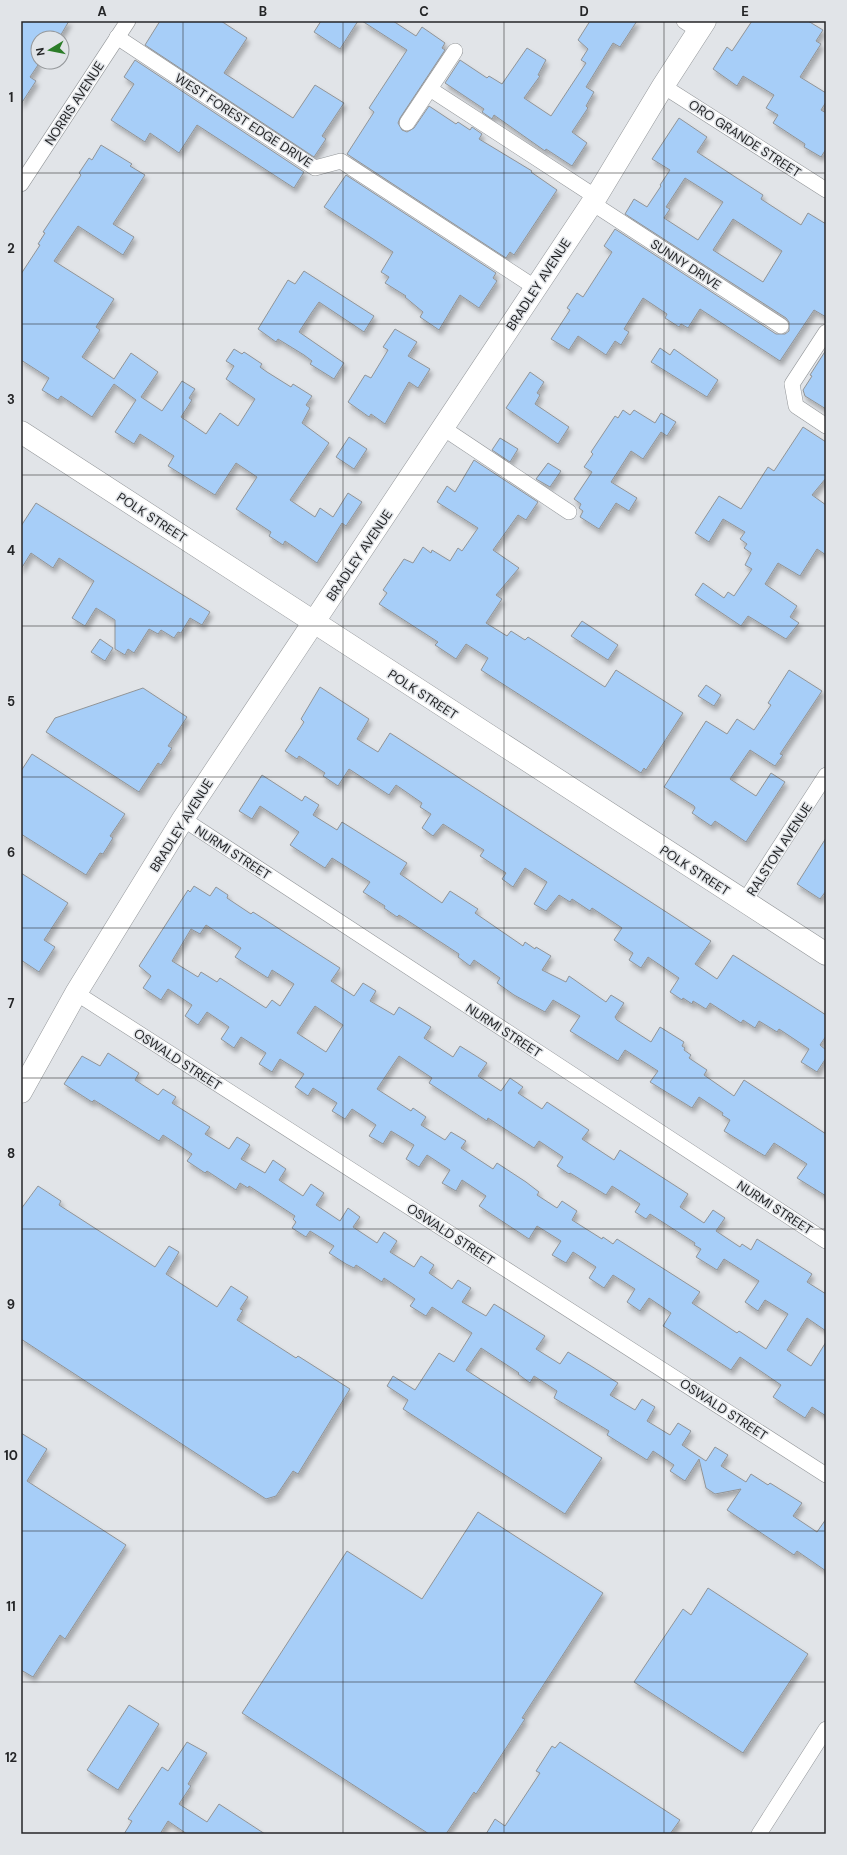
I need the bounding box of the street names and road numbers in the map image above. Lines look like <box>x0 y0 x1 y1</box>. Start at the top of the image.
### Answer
street label: NORRIS AVENUE <box>41 58 108 148</box>
street label: WEST FOREST EDGE DRIVE <box>172 69 316 171</box>
street label: ORO GRANDE STREET <box>685 96 804 181</box>
street label: BRADLEY AVENUE <box>502 235 575 334</box>
street label: SUNNY DRIVE <box>647 235 724 294</box>
street label: POLK STREET <box>114 489 190 546</box>
street label: BRADLEY AVENUE <box>323 506 396 604</box>
street label: POLK STREET <box>385 666 461 723</box>
street label: BRADLEY AVENUE <box>146 776 217 875</box>
street label: RALSTON AVENUE <box>743 799 816 899</box>
street label: NURMI STREET <box>192 822 274 883</box>
street label: POLK STREET <box>657 842 733 899</box>
street label: NURMI STREET <box>463 1000 545 1061</box>
street label: OSWALD STREET <box>131 1025 225 1094</box>
street label: NURMI STREET <box>734 1177 816 1238</box>
street label: OSWALD STREET <box>404 1200 498 1269</box>
street label: OSWALD STREET <box>677 1375 771 1444</box>

